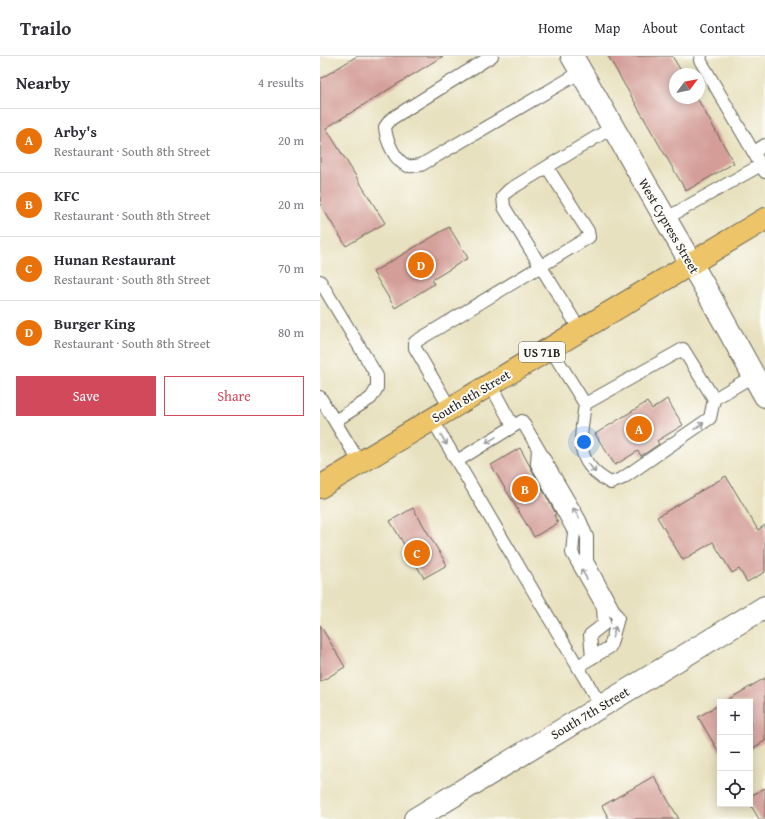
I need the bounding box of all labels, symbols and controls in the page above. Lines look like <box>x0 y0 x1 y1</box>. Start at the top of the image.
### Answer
text: Trailo <box>20 14 71 42</box>
text: Home <box>538 18 573 38</box>
text: Map <box>595 18 620 38</box>
text: About <box>642 18 678 38</box>
text: Contact <box>700 18 745 38</box>
north arrow <box>669 68 705 104</box>
text: Nearby <box>16 70 70 95</box>
text: 4 results <box>258 73 304 92</box>
text: Arby's <box>54 121 97 142</box>
text: A <box>25 131 33 150</box>
text: 20 m <box>278 131 304 150</box>
text: Restaurant · South 8th Street <box>54 142 210 161</box>
street label: West Cypress Street <box>634 175 704 277</box>
text: KFC <box>54 185 80 206</box>
text: B <box>25 195 33 214</box>
text: 20 m <box>278 195 304 214</box>
text: Restaurant · South 8th Street <box>54 206 210 225</box>
text: Hunan Restaurant <box>54 249 176 270</box>
pin: D <box>408 250 434 280</box>
text: C <box>25 259 33 278</box>
text: 70 m <box>278 259 304 278</box>
text: Restaurant · South 8th Street <box>54 270 210 289</box>
text: Burger King <box>54 313 135 334</box>
text: D <box>25 323 33 342</box>
text: 80 m <box>278 323 304 342</box>
text: Restaurant · South 8th Street <box>54 334 210 353</box>
road number: US 71B <box>519 342 565 362</box>
street label: South 8th Street <box>428 365 514 427</box>
button: Save <box>16 376 156 416</box>
button: Share <box>164 376 304 416</box>
pin: A <box>626 414 652 444</box>
one-way arrow <box>693 422 704 430</box>
your location <box>574 432 594 452</box>
one-way arrow <box>441 434 449 446</box>
one-way arrow <box>485 435 496 444</box>
one-way arrow <box>587 462 596 473</box>
pin: B <box>512 474 538 504</box>
one-way arrow <box>571 507 579 519</box>
pin: C <box>404 538 430 568</box>
one-way arrow <box>579 568 587 580</box>
one-way arrow <box>611 626 619 639</box>
street label: South 7th Street <box>547 682 633 744</box>
map controls <box>717 699 753 807</box>
button: + <box>717 699 753 735</box>
button: − <box>717 735 753 771</box>
button: locate <box>717 771 753 807</box>

